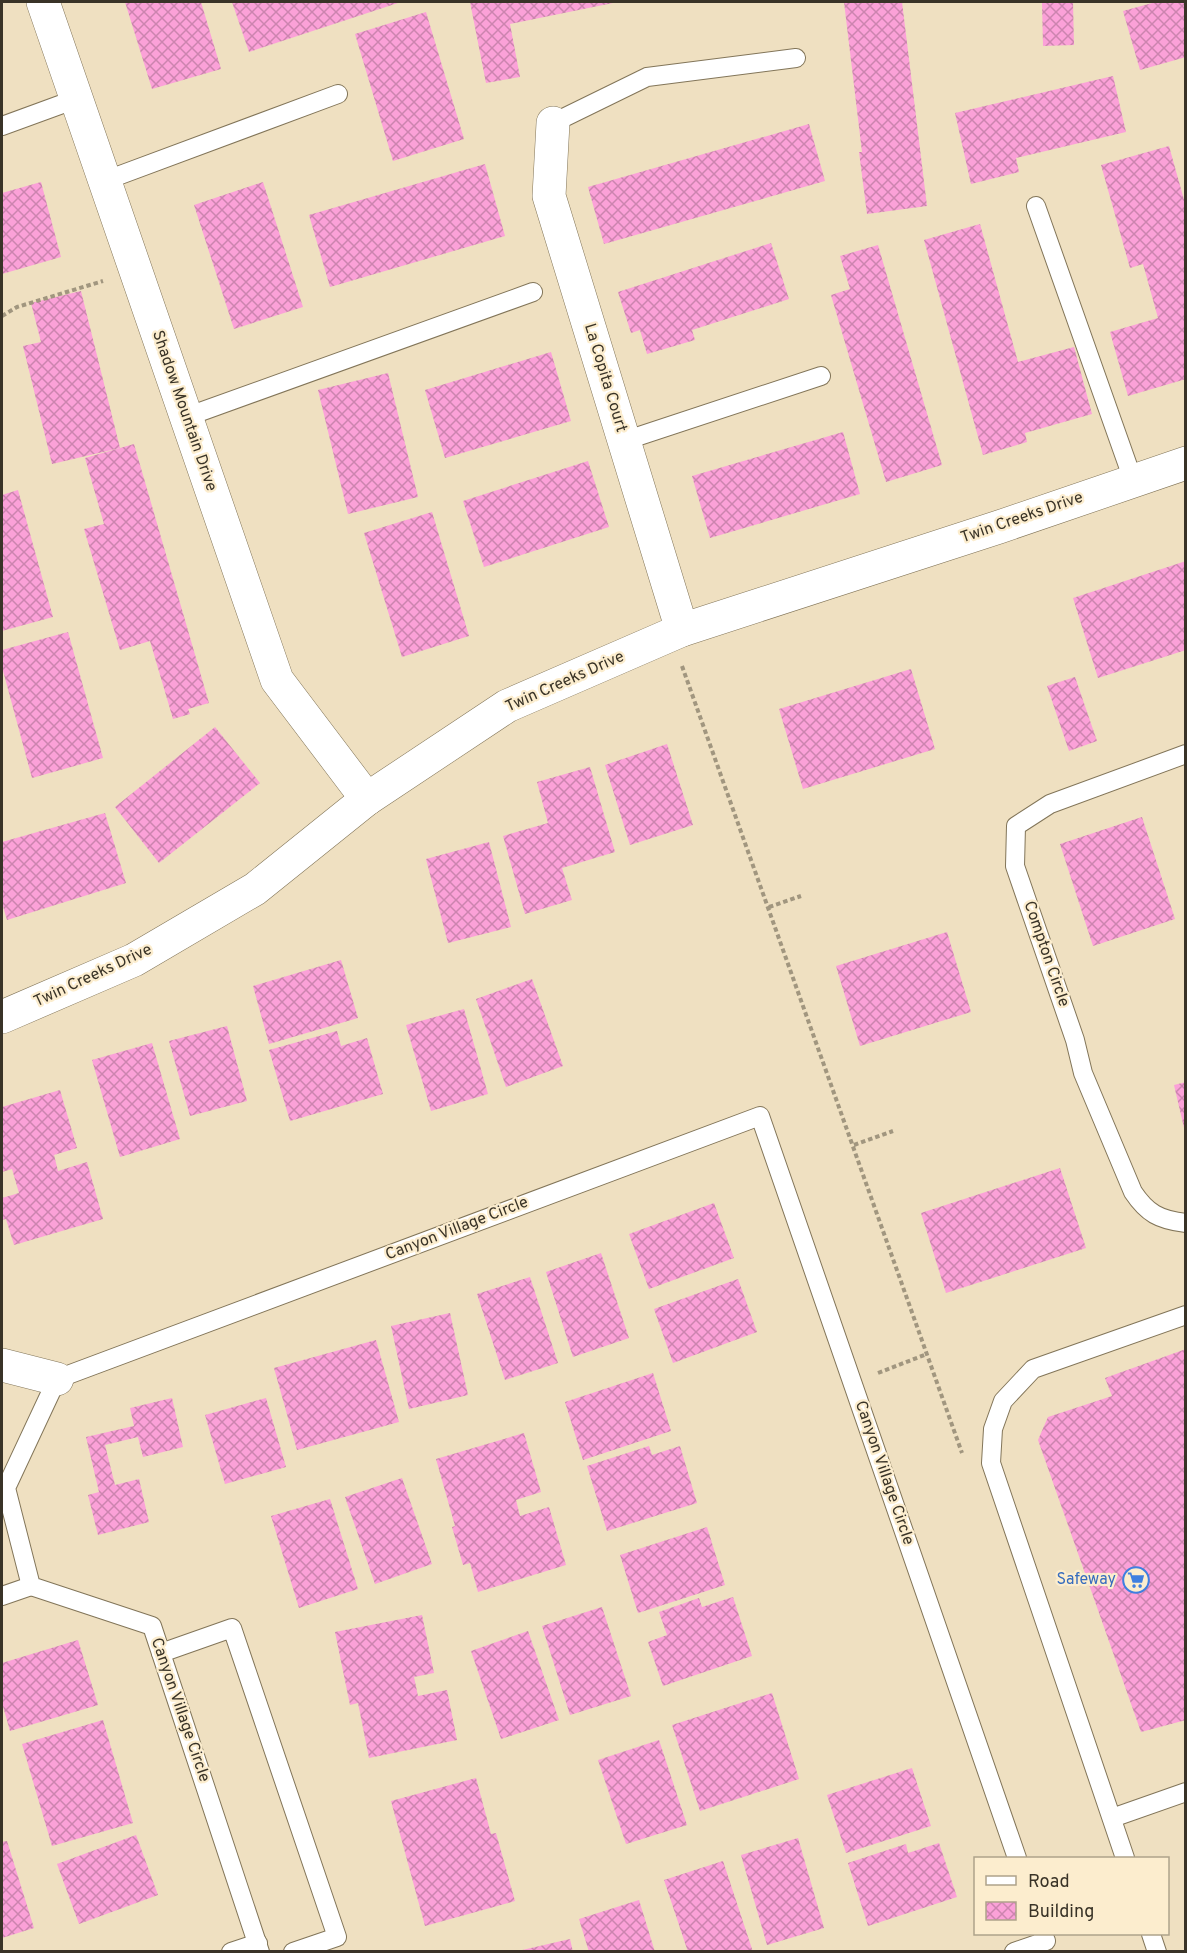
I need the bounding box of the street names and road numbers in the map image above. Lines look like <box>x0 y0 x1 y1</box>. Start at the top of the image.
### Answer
street label: La Copita Court <box>579 321 631 435</box>
street label: Shadow Mountain Drive <box>147 328 221 494</box>
street label: Twin Creeks Drive <box>958 488 1086 548</box>
street label: Twin Creeks Drive <box>502 647 628 717</box>
street label: Compton Circle <box>1019 899 1073 1009</box>
street label: Twin Creeks Drive <box>31 940 155 1012</box>
street label: Canyon Village Circle <box>383 1193 531 1265</box>
street label: Canyon Village Circle <box>850 1398 918 1548</box>
street label: Canyon Village Circle <box>146 1635 214 1785</box>

